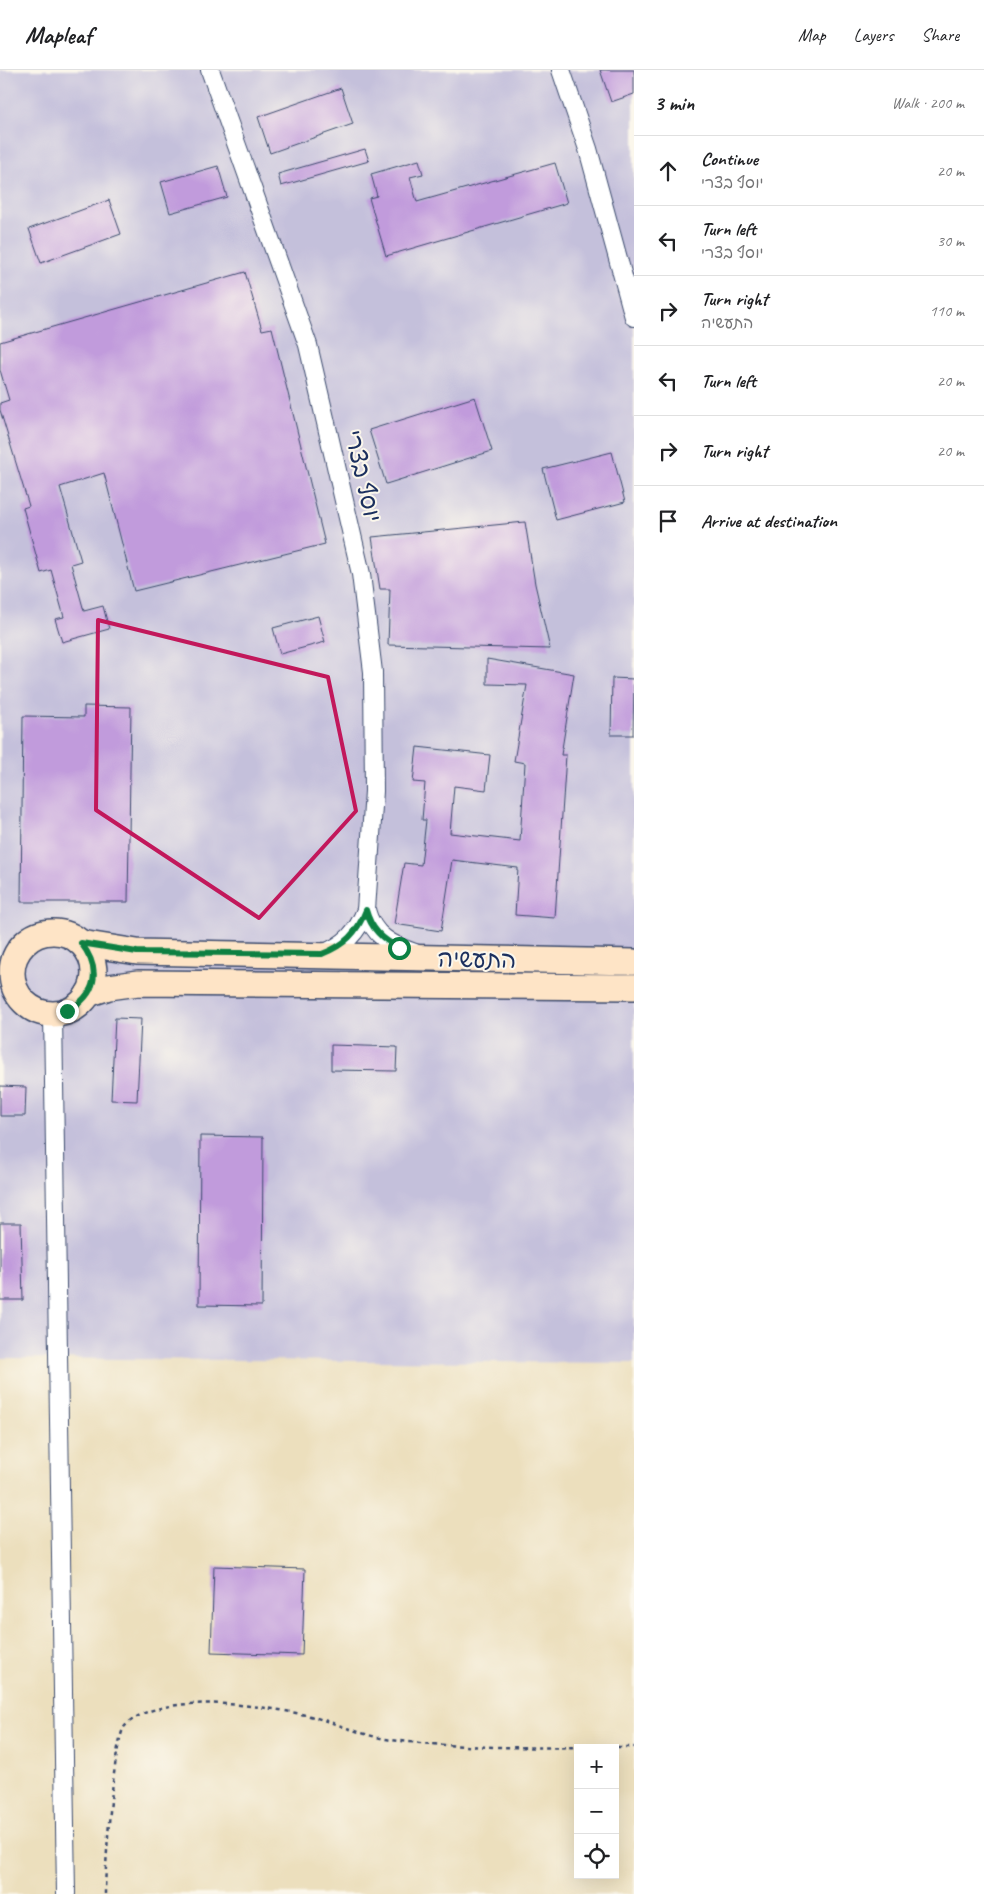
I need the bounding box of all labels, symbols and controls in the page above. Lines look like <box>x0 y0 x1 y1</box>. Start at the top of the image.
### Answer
text: Mapleaf <box>25 20 92 50</box>
text: Map <box>798 24 826 46</box>
text: Layers <box>854 24 893 46</box>
text: Share <box>921 24 959 46</box>
text: 3 min <box>654 90 694 116</box>
text: Walk · 200 m <box>892 93 964 113</box>
text: Continue <box>701 147 758 171</box>
icon: ahead <box>654 157 682 185</box>
text: 20 m <box>937 161 964 181</box>
text: יוסף בצרי <box>701 173 763 193</box>
text: Turn left <box>701 217 756 241</box>
icon: left <box>654 227 682 255</box>
text: 30 m <box>937 231 964 251</box>
text: יוסף בצרי <box>701 243 763 263</box>
text: Turn right <box>701 287 768 311</box>
icon: right <box>654 297 682 325</box>
text: 110 m <box>930 301 964 321</box>
text: התעשיה <box>701 313 753 333</box>
icon: left <box>654 367 682 395</box>
text: Turn left <box>701 369 756 393</box>
text: 20 m <box>937 371 964 391</box>
street label: יוסף בצרי <box>338 427 388 525</box>
icon: right <box>654 437 682 465</box>
text: Turn right <box>701 439 768 463</box>
text: 20 m <box>937 441 964 461</box>
icon: arrive <box>654 507 682 535</box>
text: Arrive at destination <box>701 509 837 533</box>
route start <box>388 937 411 960</box>
street label: התעשיה <box>437 943 517 975</box>
route end <box>56 1000 79 1023</box>
map controls <box>574 1744 619 1879</box>
button: + <box>574 1744 619 1789</box>
button: − <box>574 1789 619 1834</box>
button: locate <box>574 1834 619 1879</box>

